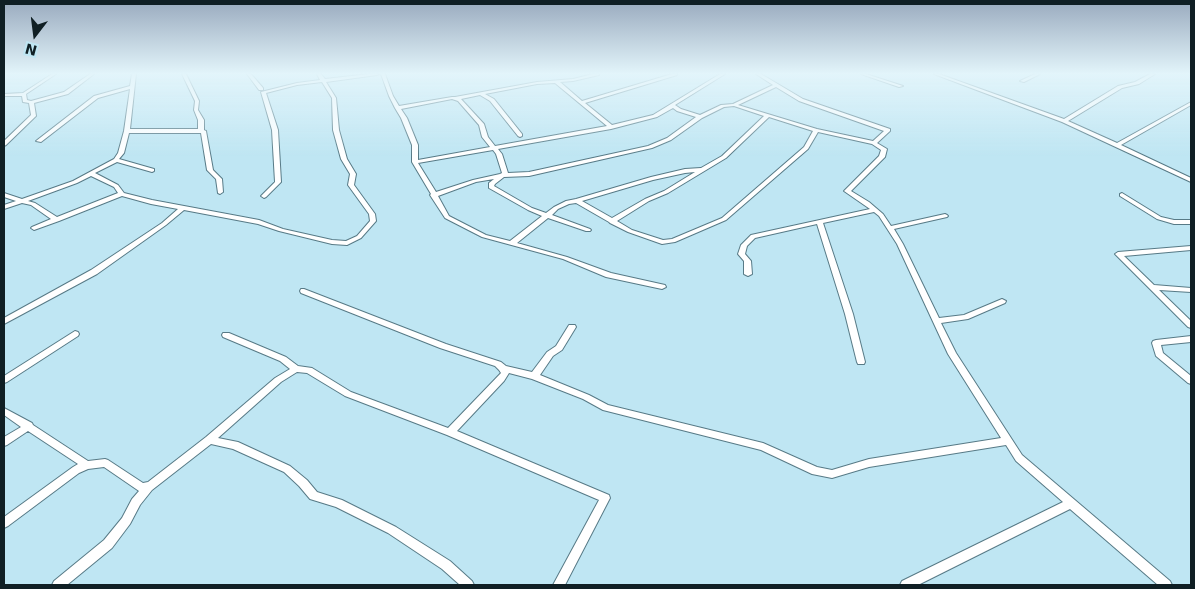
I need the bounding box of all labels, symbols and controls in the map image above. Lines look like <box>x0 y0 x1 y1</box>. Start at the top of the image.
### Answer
north arrow <box>10 10 60 60</box>
text: N <box>23 40 39 59</box>

